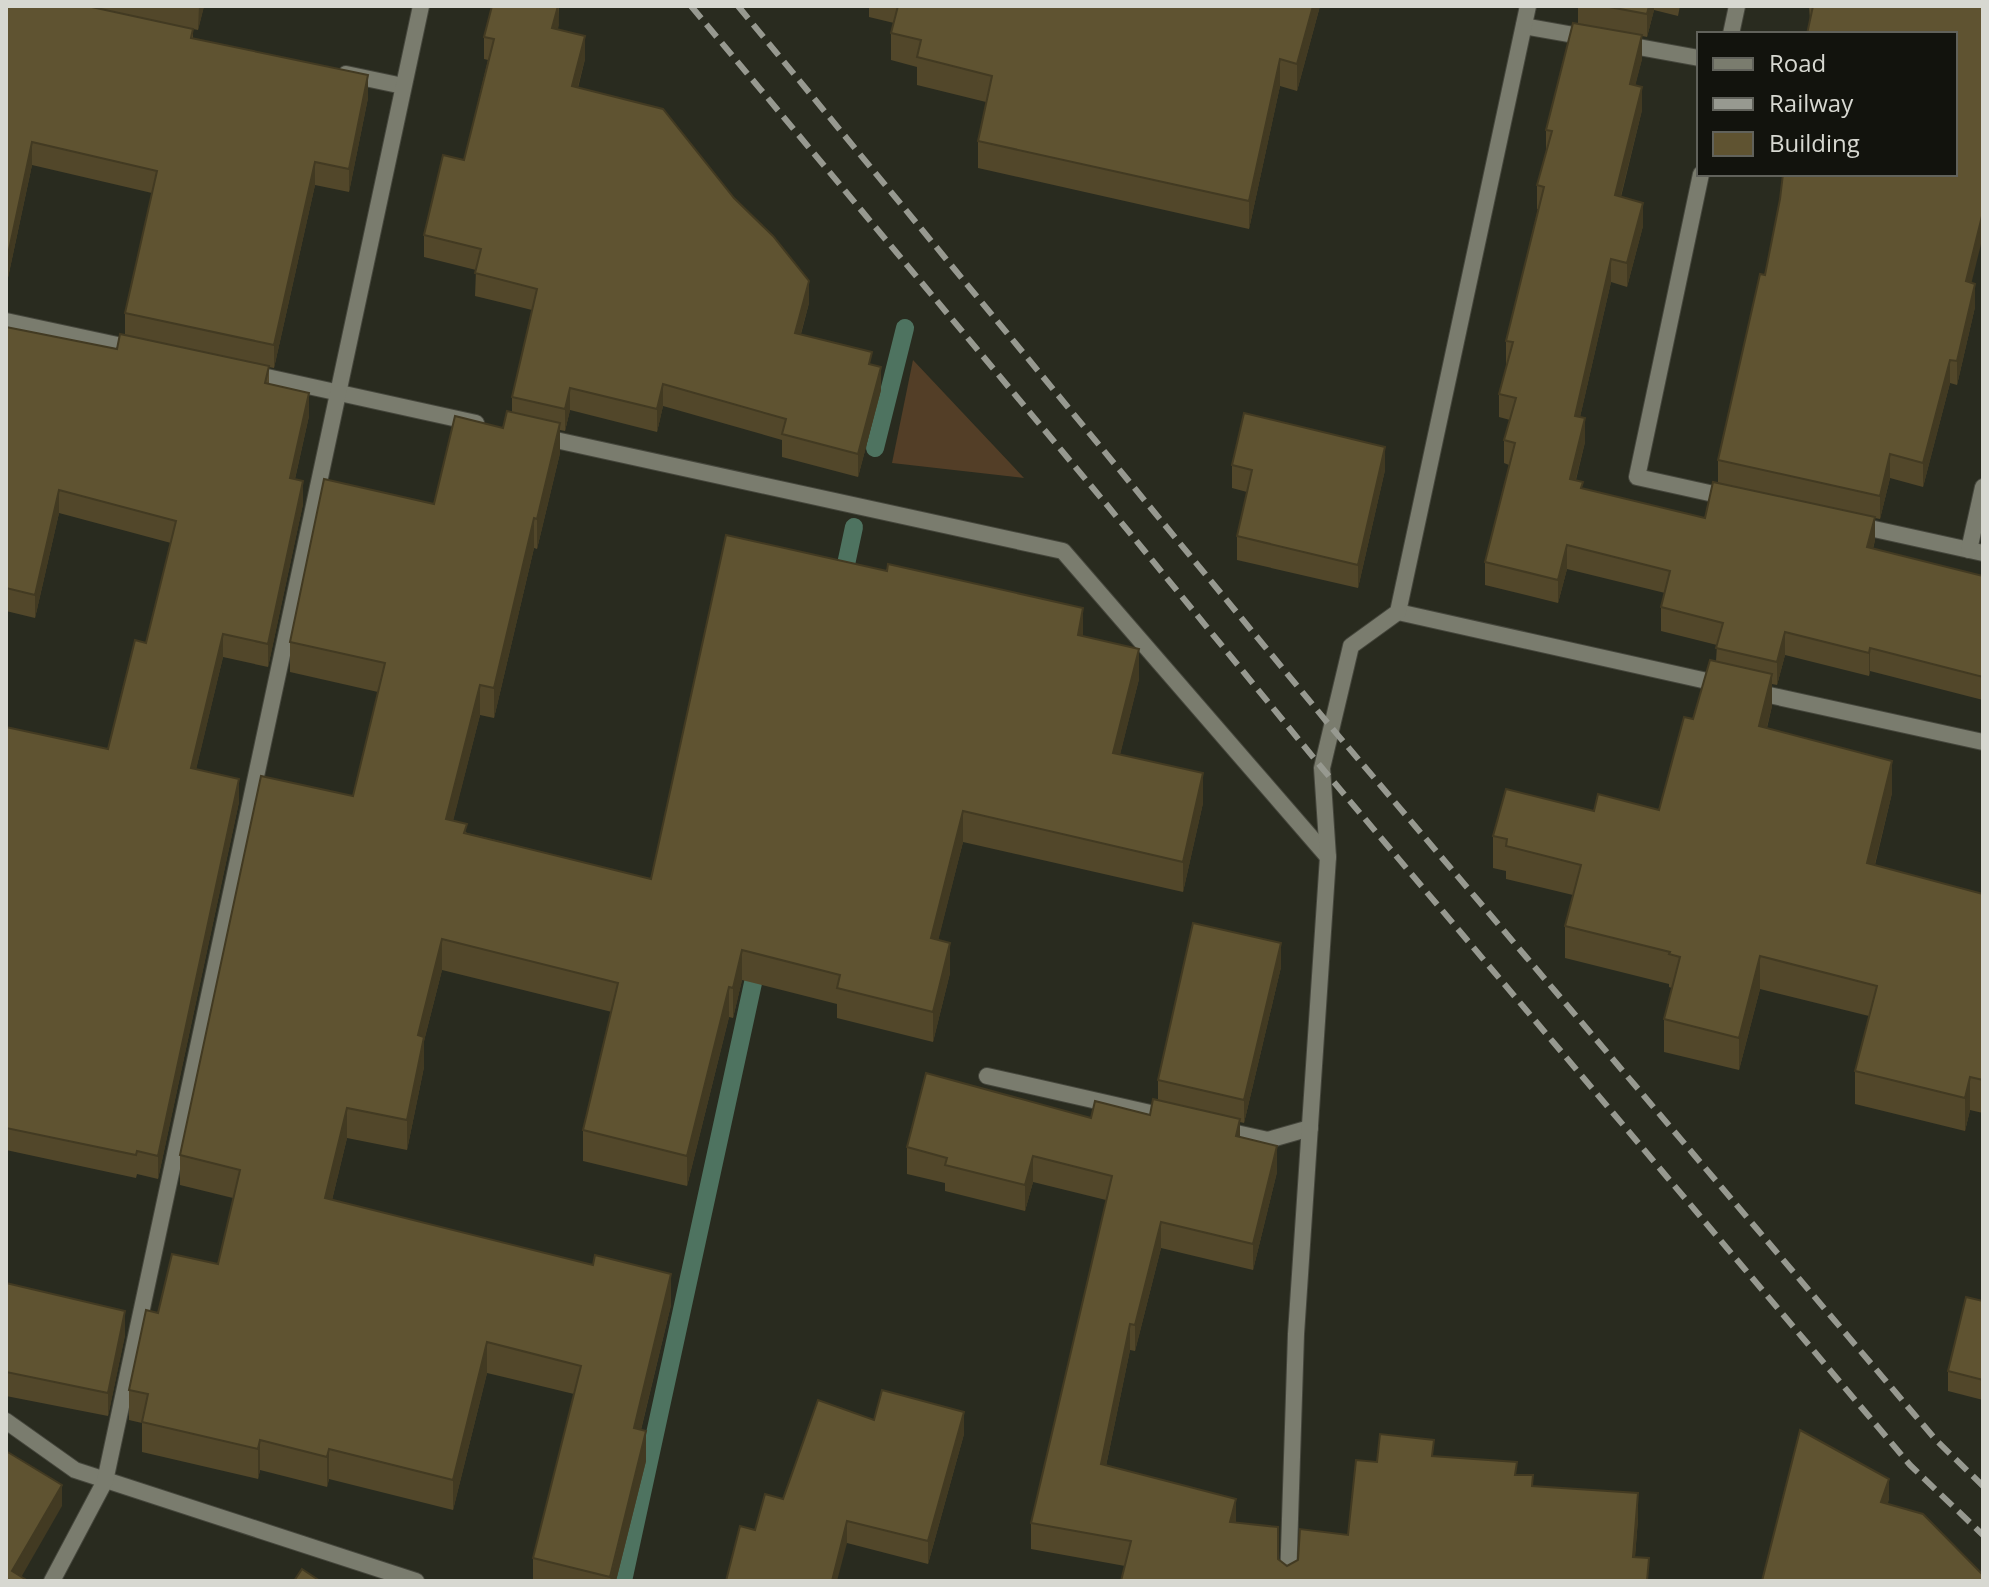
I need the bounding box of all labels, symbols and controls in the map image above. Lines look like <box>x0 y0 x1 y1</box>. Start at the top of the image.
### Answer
legend <box>1697 32 1957 176</box>
text: Road <box>1769 46 1826 79</box>
text: Railway <box>1769 86 1854 119</box>
text: Building <box>1769 126 1860 159</box>

